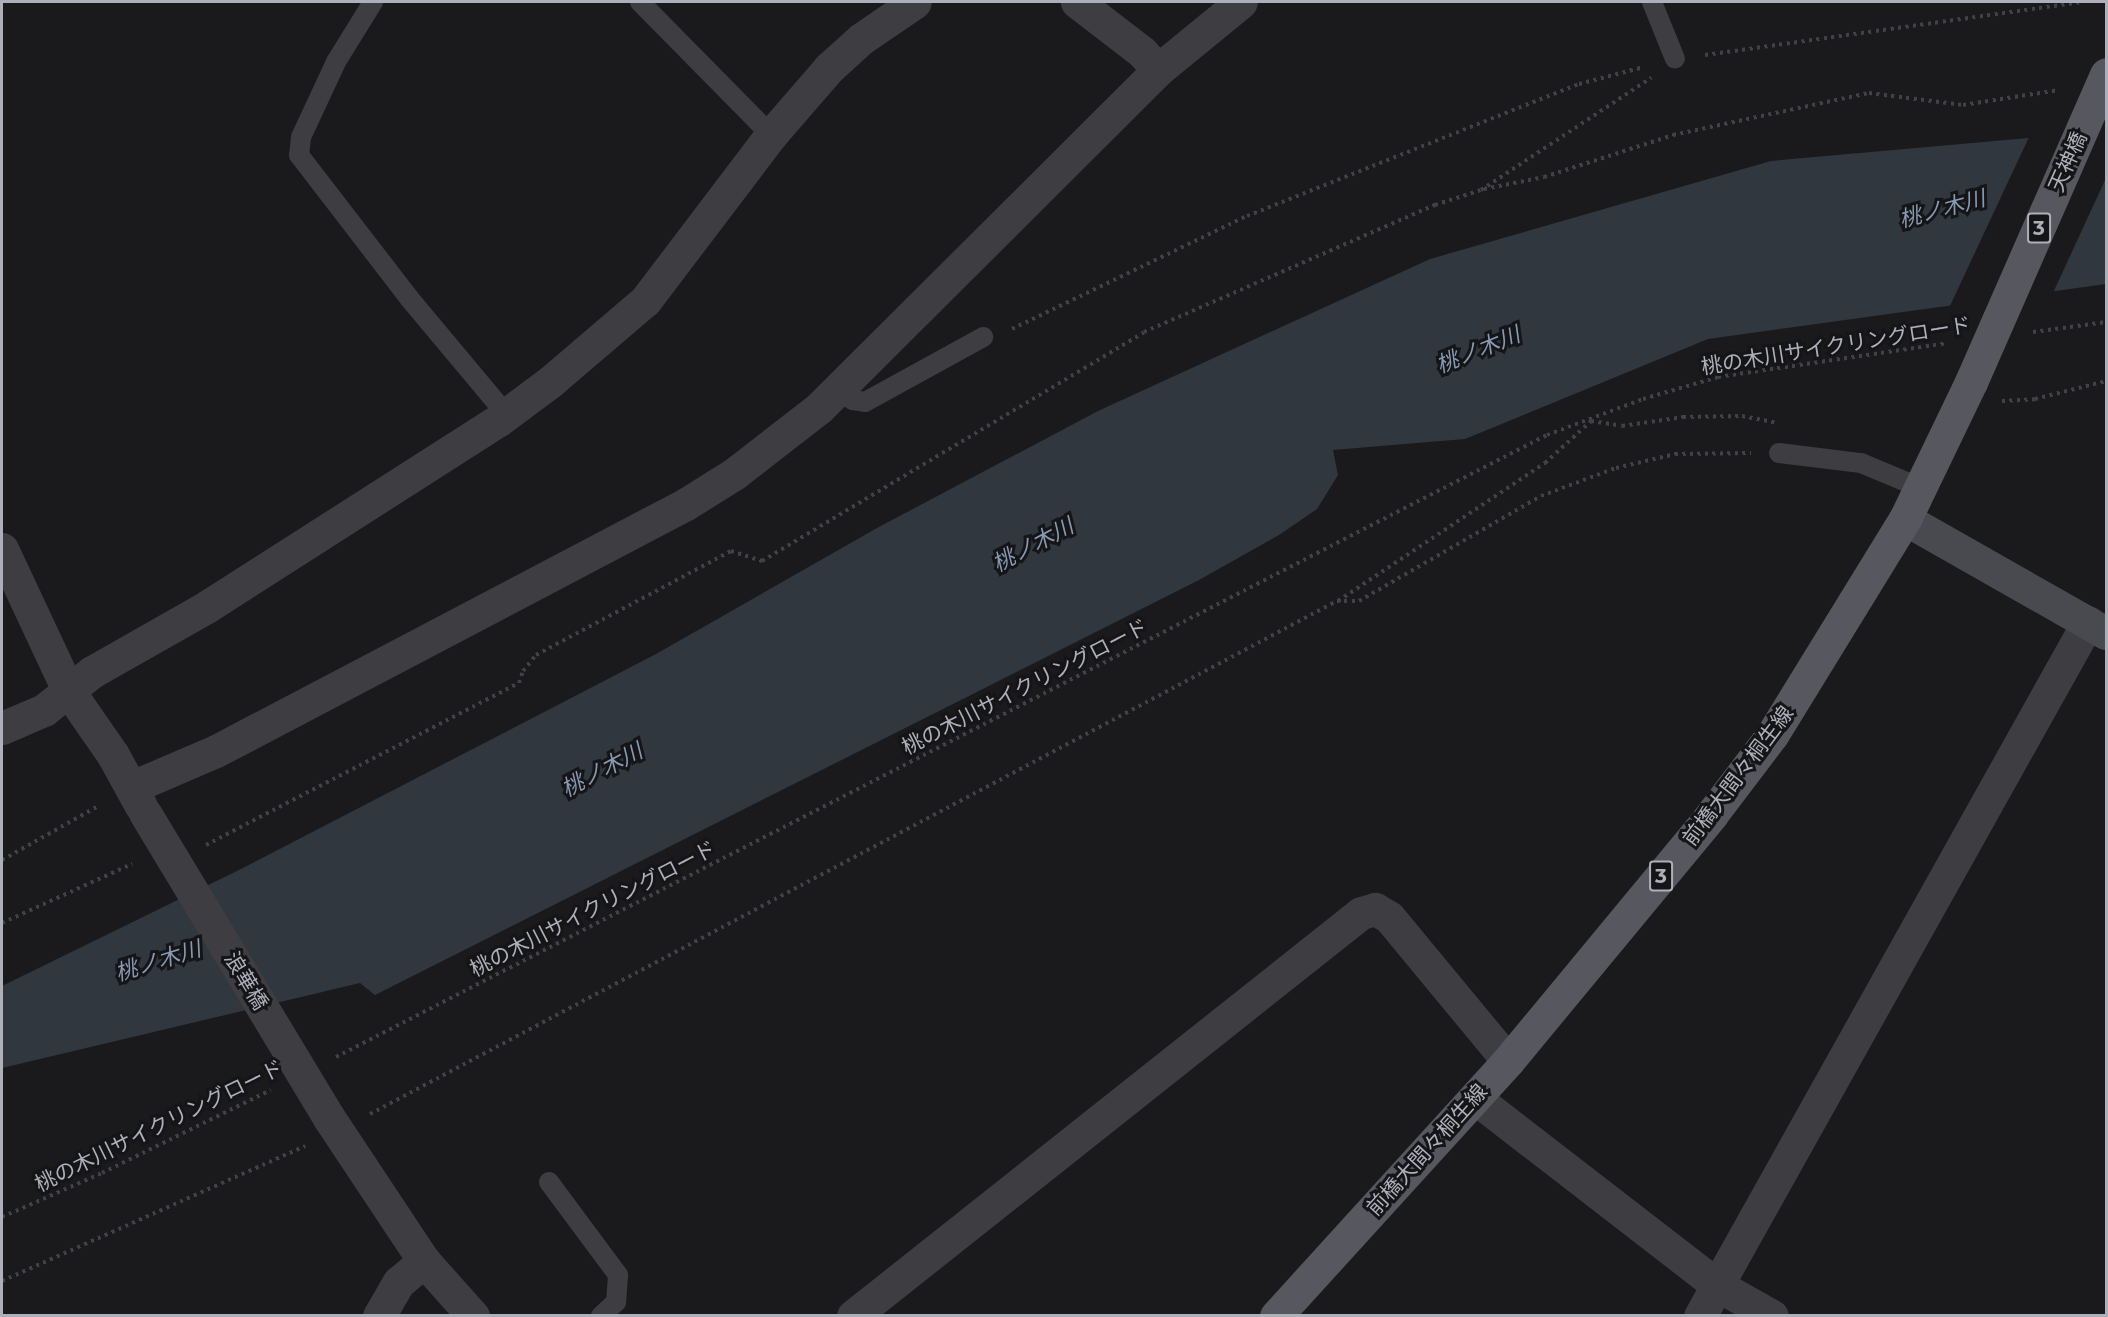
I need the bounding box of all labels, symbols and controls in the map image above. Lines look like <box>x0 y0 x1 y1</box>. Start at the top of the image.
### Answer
street label: 天神橋 <box>2044 128 2092 196</box>
water label: 桃ノ木川 <box>1896 185 1988 233</box>
road number: 3 <box>2027 211 2051 245</box>
street label: 桃の木川サイクリングロード <box>1699 312 1973 380</box>
water label: 桃ノ木川 <box>1432 321 1524 379</box>
water label: 桃ノ木川 <box>988 513 1078 577</box>
street label: 桃の木川サイクリングロード <box>898 614 1152 760</box>
street label: 前橋大間々桐生線 <box>1677 701 1799 851</box>
water label: 桃ノ木川 <box>557 738 647 802</box>
street label: 桃の木川サイクリングロード <box>466 836 720 982</box>
road number: 3 <box>1649 859 1673 893</box>
water label: 桃ノ木川 <box>112 936 204 986</box>
street label: 浪華橋 <box>219 948 273 1014</box>
street label: 桃の木川サイクリングロード <box>31 1055 287 1197</box>
street label: 前橋大間々桐生線 <box>1361 1079 1493 1221</box>

